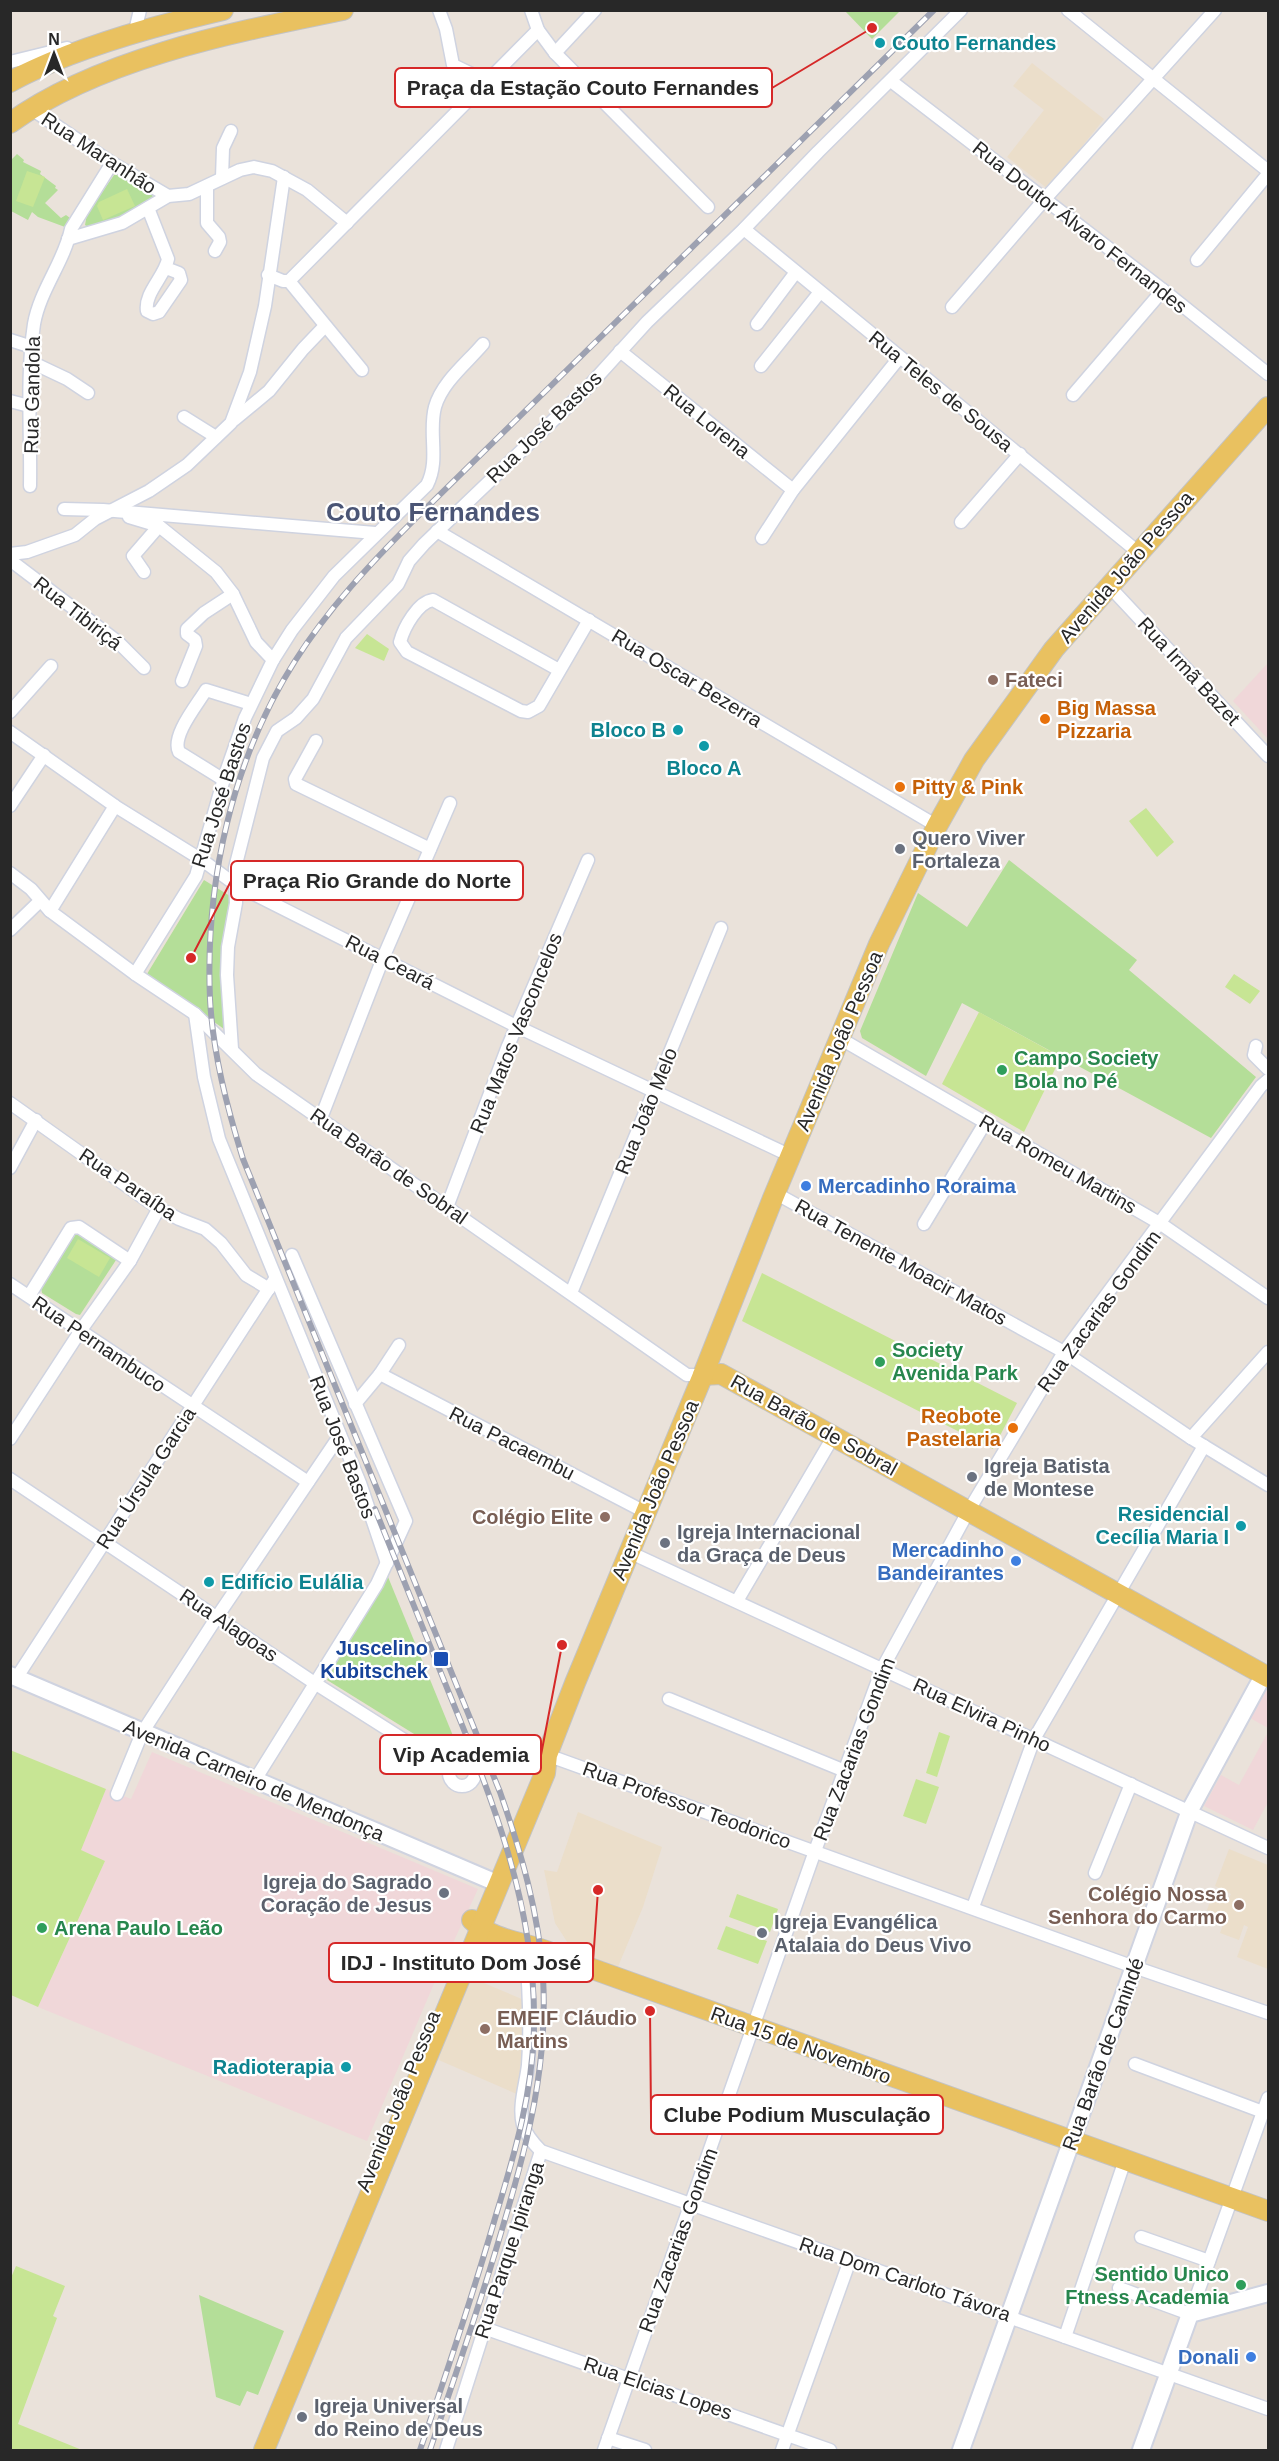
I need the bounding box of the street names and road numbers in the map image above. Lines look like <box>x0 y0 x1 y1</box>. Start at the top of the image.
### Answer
street label: Rua Maranhão <box>38 108 160 198</box>
street label: Rua Doutor Álvaro Fernandes <box>969 137 1191 317</box>
street label: Rua Teles de Sousa <box>865 326 1018 456</box>
street label: Rua Gandola <box>20 335 44 454</box>
street label: Rua José Bastos <box>482 367 606 487</box>
street label: Rua Lorena <box>659 380 755 463</box>
street label: Avenida João Pessoa <box>1054 486 1198 647</box>
street label: Rua Tibiriçá <box>30 572 127 655</box>
street label: Rua Irmã Bazet <box>1134 613 1245 730</box>
street label: Rua Oscar Bezerra <box>608 624 767 732</box>
street label: Rua José Bastos <box>187 720 255 870</box>
street label: Rua Ceará <box>342 930 439 994</box>
street label: Rua Matos Vasconcelos <box>466 930 566 1136</box>
street label: Avenida João Pessoa <box>791 947 887 1134</box>
street label: Rua João Melo <box>611 1045 681 1177</box>
street label: Rua Barão de Sobral <box>306 1103 472 1229</box>
street label: Rua Romeu Martins <box>975 1110 1141 1218</box>
street label: Rua Paraíba <box>75 1143 181 1225</box>
street label: Rua Tenente Moacir Matos <box>791 1195 1011 1329</box>
street label: Rua Zacarias Gondim <box>1033 1226 1165 1396</box>
street label: Rua Pernambuco <box>28 1291 170 1397</box>
street label: Rua Barão de Sobral <box>727 1370 901 1480</box>
street label: Rua José Bastos <box>306 1372 380 1522</box>
street label: Avenida João Pessoa <box>607 1396 703 1583</box>
street label: Rua Úrsula Garcia <box>92 1402 200 1553</box>
street label: Rua Pacaembu <box>446 1402 578 1484</box>
street label: Rua Alagoas <box>176 1584 282 1666</box>
street label: Rua Zacarias Gondim <box>809 1654 899 1844</box>
street label: Rua Elvira Pinho <box>910 1674 1054 1756</box>
street label: Avenida Carneiro de Mendonça <box>120 1715 388 1845</box>
street label: Rua Professor Teodorico <box>580 1757 794 1853</box>
street label: Rua Barão de Canindé <box>1058 1955 1148 2153</box>
street label: Rua 15 de Novembro <box>708 2002 894 2088</box>
street label: Avenida João Pessoa <box>352 2007 445 2195</box>
street label: Rua Zacarias Gondim <box>634 2145 722 2335</box>
street label: Rua Parque Ipiranga <box>470 2158 548 2341</box>
street label: Rua Dom Carloto Távora <box>796 2232 1014 2326</box>
street label: Rua Elcias Lopes <box>581 2352 735 2424</box>

